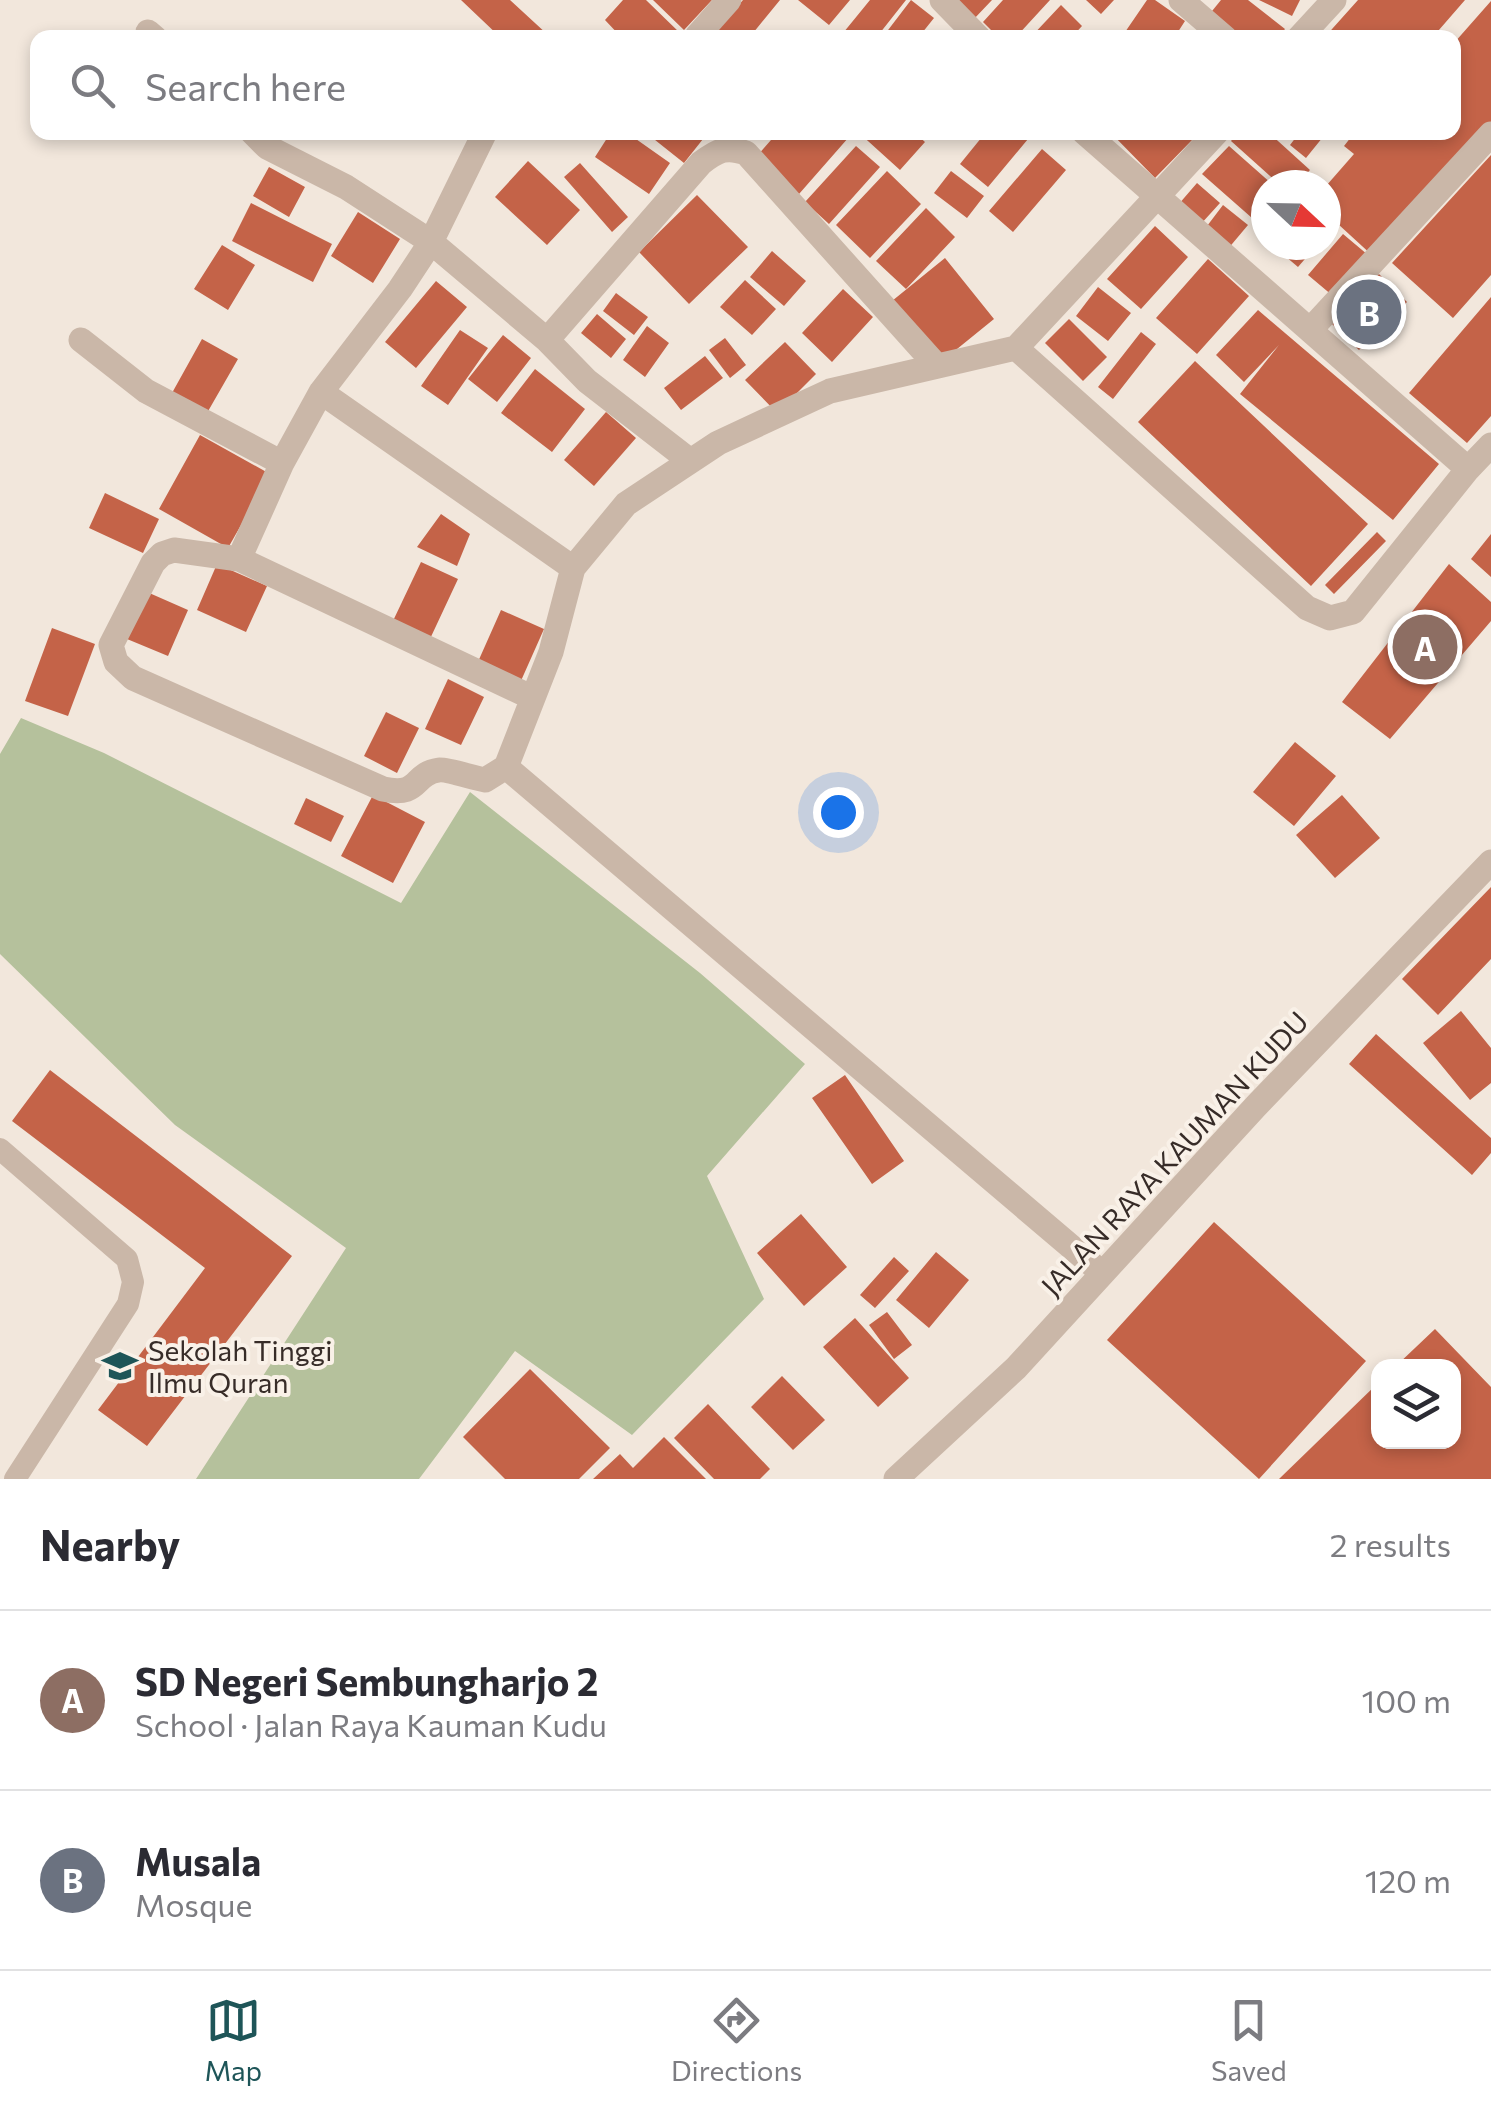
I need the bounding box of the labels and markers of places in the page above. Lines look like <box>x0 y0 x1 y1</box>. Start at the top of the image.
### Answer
pin: B <box>1336 274 1402 350</box>
pin: A <box>1392 610 1458 684</box>
place label: Sekolah Tinggi Ilmu Quran <box>148 1333 332 1399</box>
school or university icon: Sekolah Tinggi Ilmu Quran <box>101 1347 139 1385</box>

